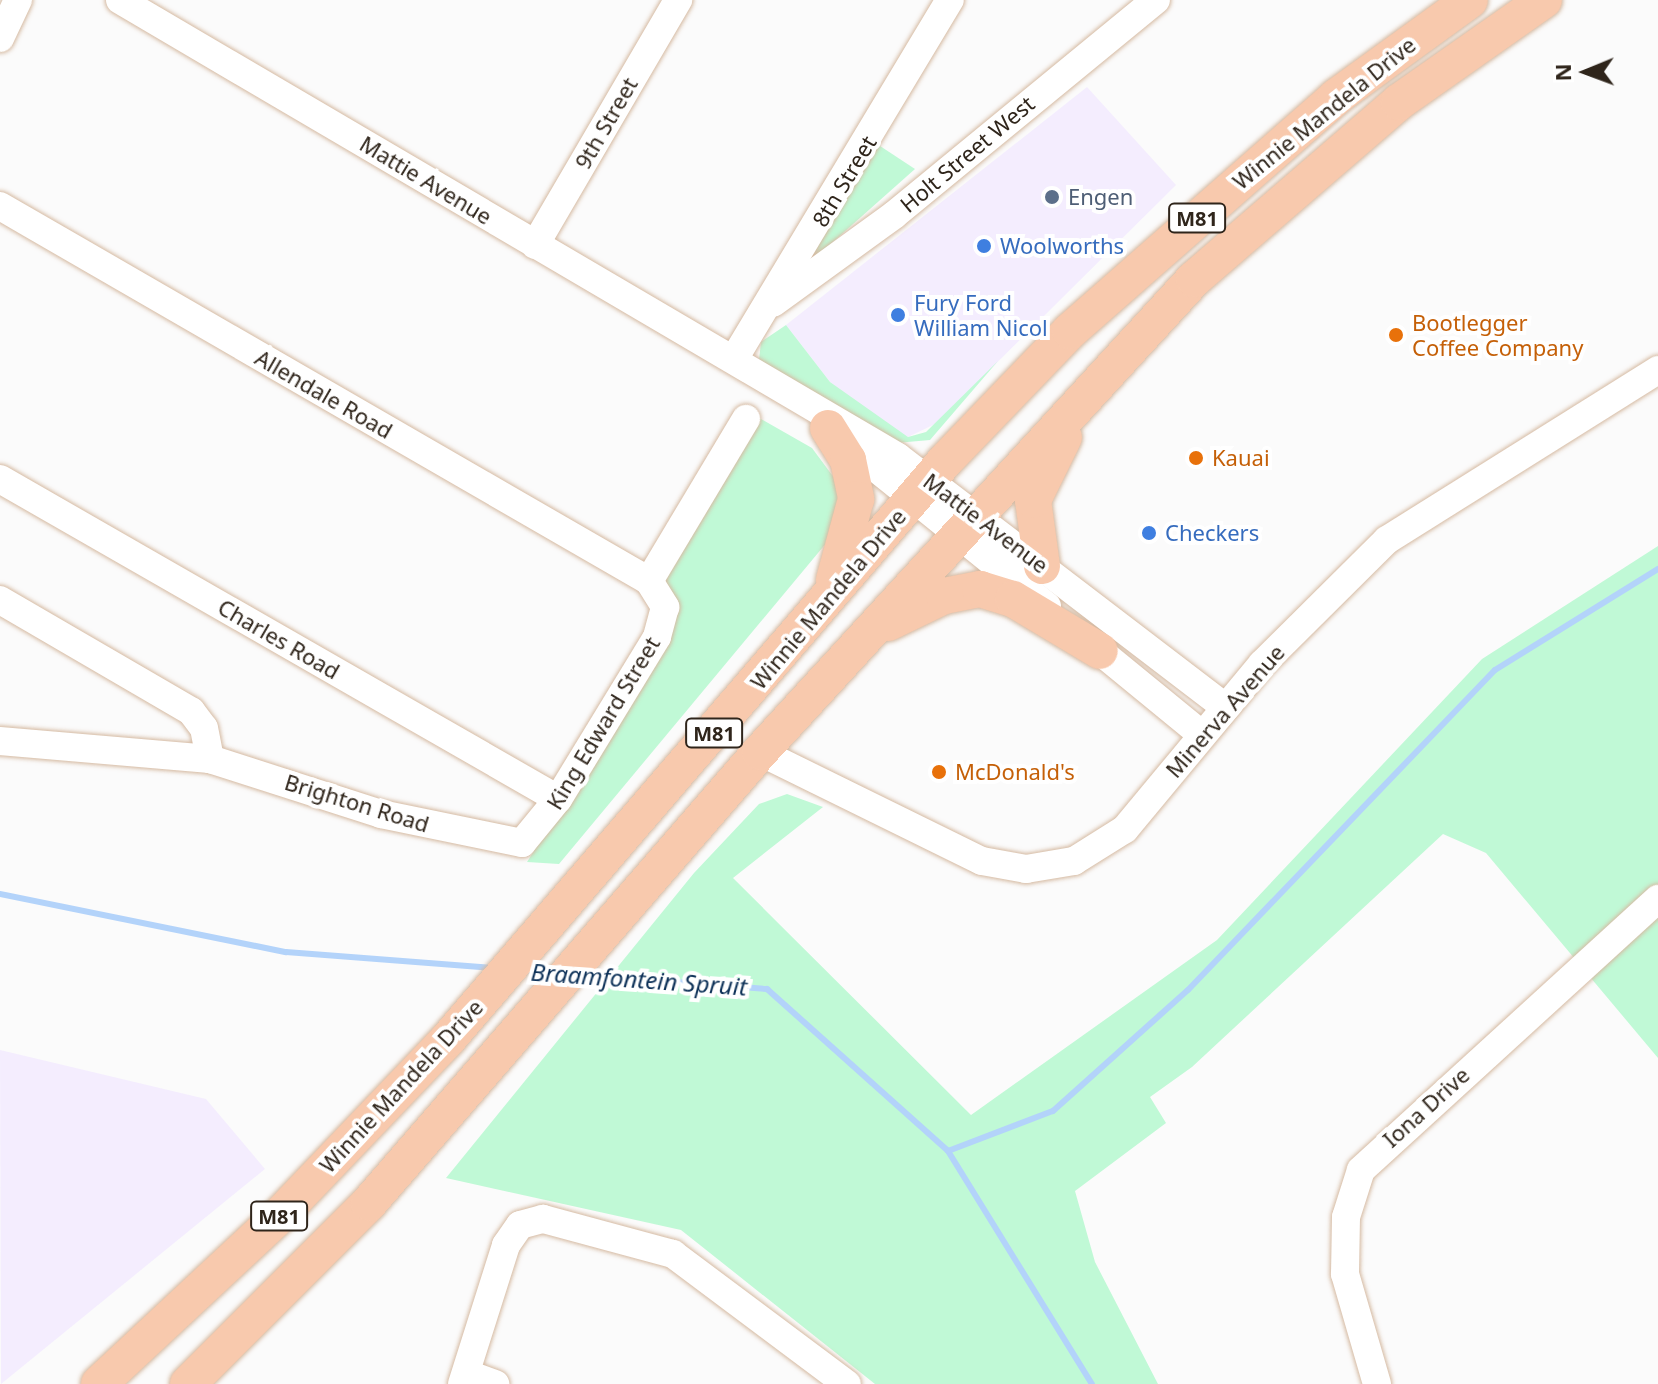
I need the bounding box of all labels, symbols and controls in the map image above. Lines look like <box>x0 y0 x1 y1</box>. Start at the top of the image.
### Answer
street label: Winnie Mandela Drive <box>1227 31 1421 195</box>
north arrow <box>1546 32 1626 112</box>
text: N <box>1547 63 1577 82</box>
street label: 9th Street <box>569 73 643 173</box>
street label: Holt Street West <box>895 90 1039 218</box>
street label: Mattie Avenue <box>355 130 497 230</box>
street label: 8th Street <box>807 131 881 231</box>
place label: Engen <box>1068 184 1133 210</box>
marker: Engen <box>1043 188 1061 206</box>
road number: M81 <box>1167 202 1227 234</box>
place label: Woolworths <box>1000 233 1124 259</box>
marker: Woolworths <box>975 237 993 255</box>
place label: Fury Ford William Nicol <box>914 289 1048 340</box>
marker: Fury Ford William Nicol <box>889 306 907 324</box>
place label: Bootlegger Coffee Company <box>1412 309 1583 360</box>
marker: Bootlegger Coffee Company <box>1387 326 1405 344</box>
street label: Allendale Road <box>251 344 397 444</box>
place label: Kauai <box>1212 445 1270 471</box>
marker: Kauai <box>1187 449 1205 467</box>
street label: Mattie Avenue <box>918 468 1054 578</box>
street label: Winnie Mandela Drive <box>745 504 911 694</box>
place label: Checkers <box>1165 520 1259 546</box>
marker: Checkers <box>1140 524 1158 542</box>
street label: Charles Road <box>213 594 345 684</box>
street label: King Edward Street <box>541 632 665 814</box>
street label: Minerva Avenue <box>1160 639 1290 783</box>
road number: M81 <box>684 717 744 749</box>
place label: McDonald's <box>955 759 1075 785</box>
marker: McDonald's <box>930 763 948 781</box>
street label: Brighton Road <box>282 769 432 837</box>
water label: Braamfontein Spruit <box>530 957 748 1001</box>
street label: Winnie Mandela Drive <box>314 994 488 1178</box>
street label: Iona Drive <box>1377 1061 1475 1153</box>
road number: M81 <box>249 1200 309 1232</box>

